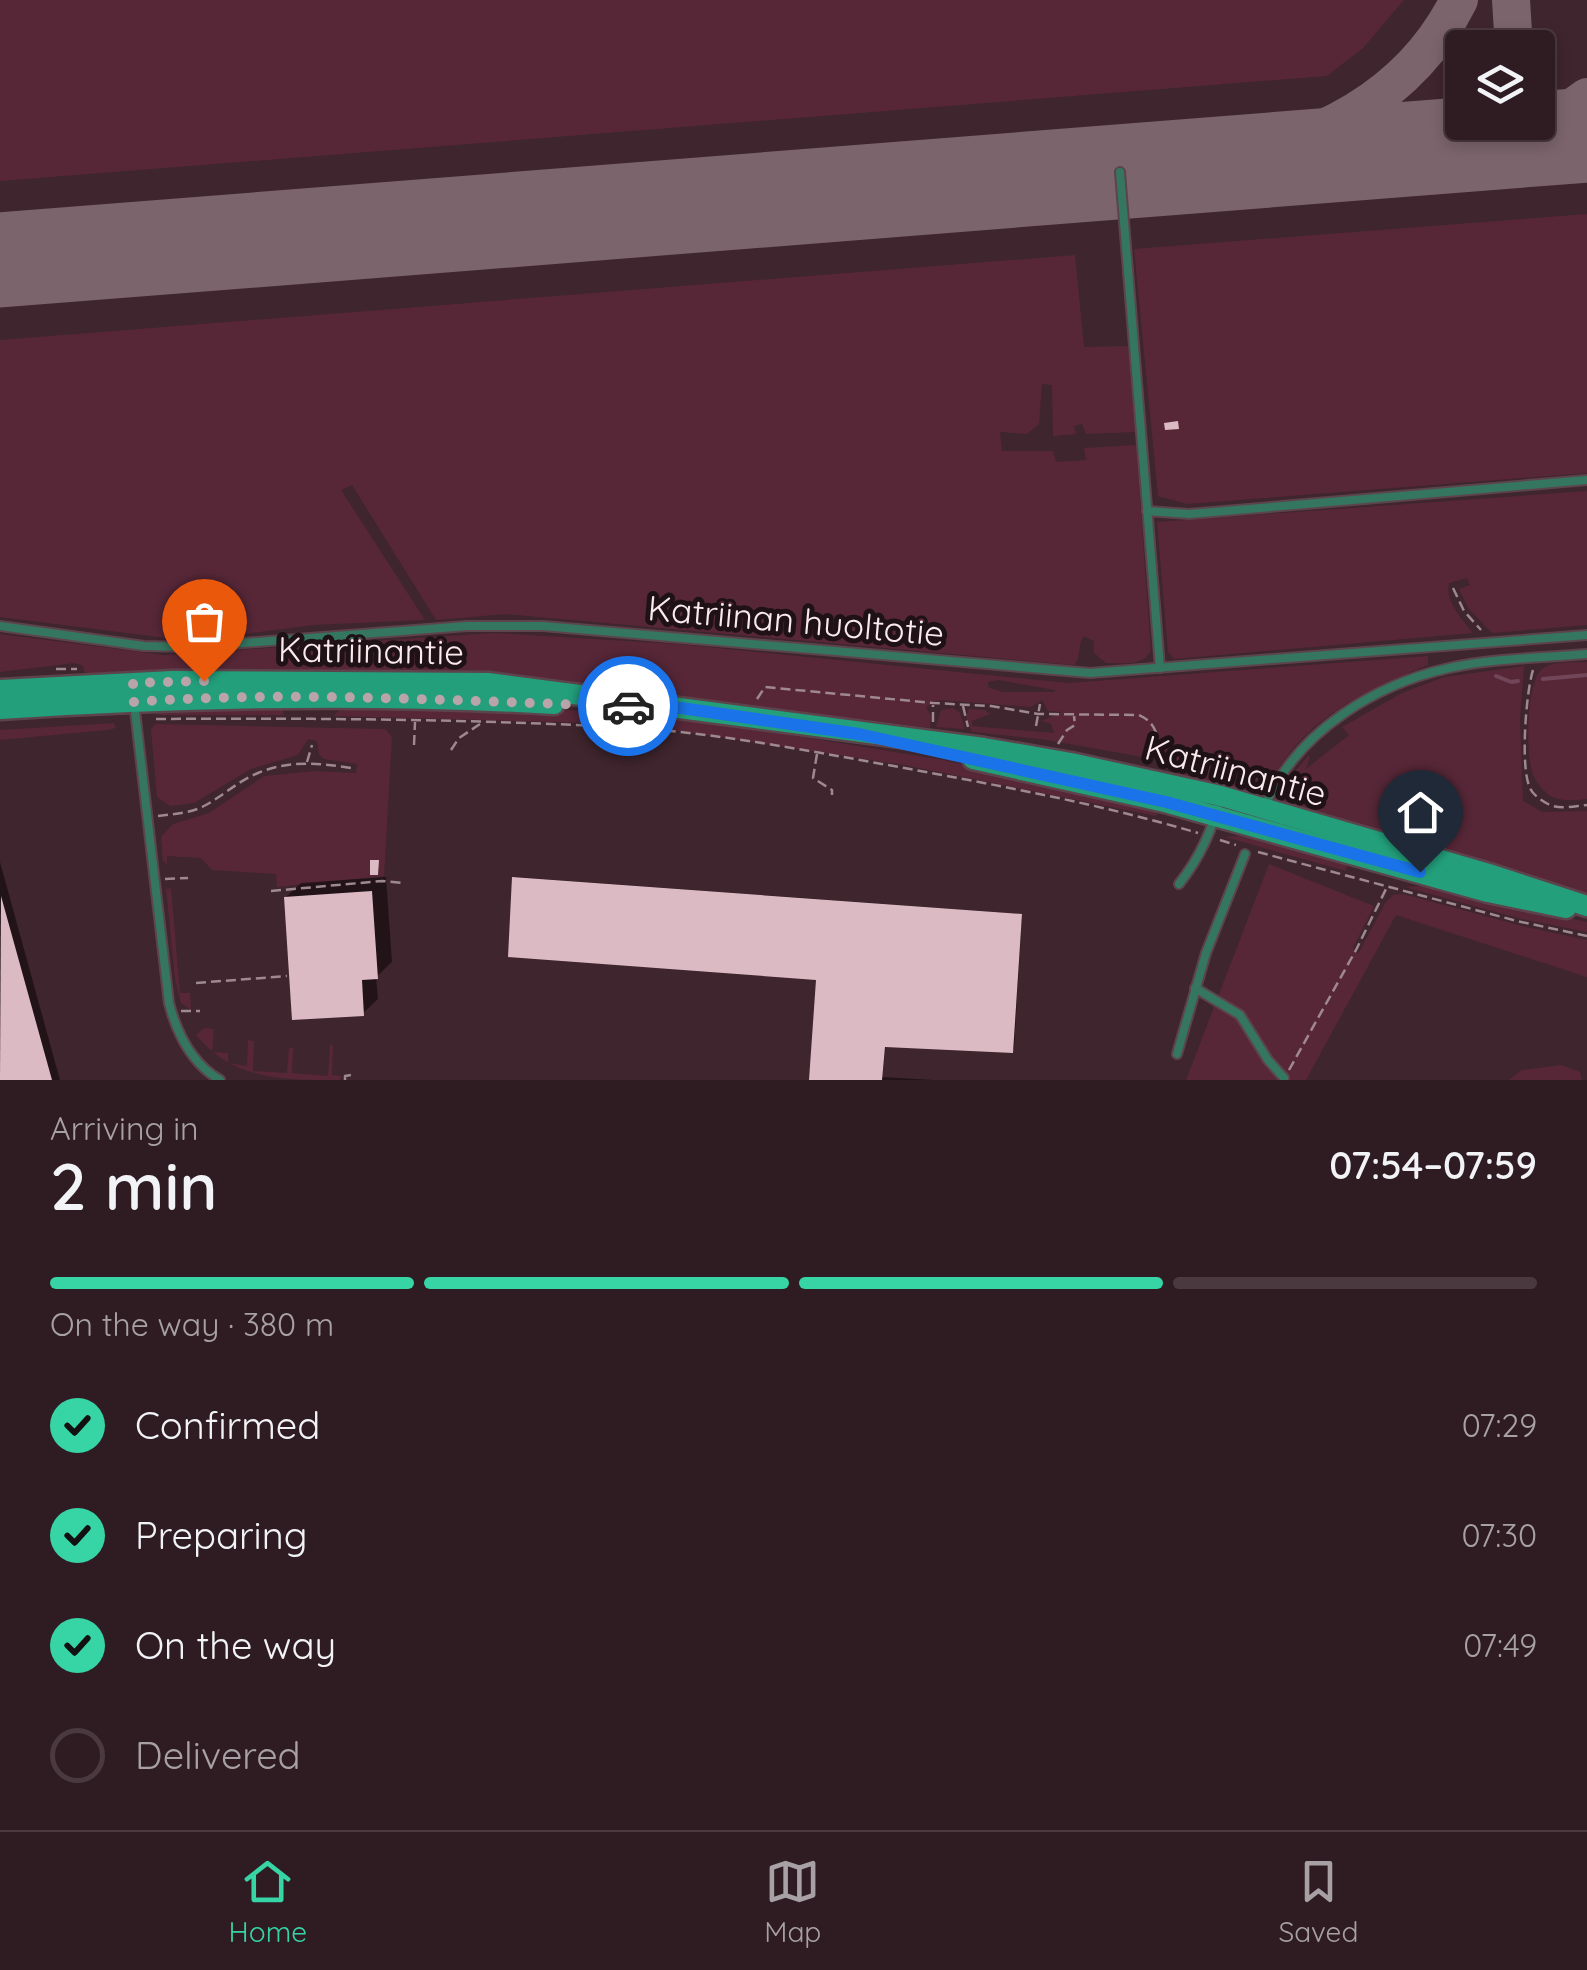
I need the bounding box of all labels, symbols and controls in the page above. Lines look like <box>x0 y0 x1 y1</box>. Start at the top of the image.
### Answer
map controls <box>1445 30 1555 140</box>
button: layers <box>1445 30 1555 140</box>
pin <box>162 579 247 682</box>
street label: Katriinan huoltotie <box>646 585 946 655</box>
icon: bag <box>177 594 232 649</box>
street label: Katriinantie <box>278 626 464 674</box>
courier <box>578 656 678 756</box>
icon: car <box>601 679 656 734</box>
street label: Katriinantie <box>1140 725 1332 815</box>
pin <box>1378 770 1463 873</box>
icon: home <box>1393 785 1448 840</box>
text: Arriving in <box>50 1108 199 1148</box>
text: 07:54–07:59 <box>1329 1141 1537 1189</box>
text: 2 min <box>50 1145 218 1226</box>
text: On the way · 380 m <box>50 1304 334 1344</box>
icon: check <box>50 1398 105 1453</box>
text: Confirmed <box>135 1401 320 1449</box>
text: 07:29 <box>1462 1405 1537 1445</box>
icon: check <box>50 1508 105 1563</box>
text: Preparing <box>135 1511 307 1559</box>
text: 07:30 <box>1462 1515 1537 1555</box>
icon: check <box>50 1618 105 1673</box>
text: On the way <box>135 1621 336 1669</box>
text: 07:49 <box>1463 1625 1537 1665</box>
text: Delivered <box>135 1731 301 1779</box>
tab: Home <box>229 1854 307 1949</box>
tab: Map <box>764 1854 821 1949</box>
tab: Saved <box>1279 1854 1358 1949</box>

